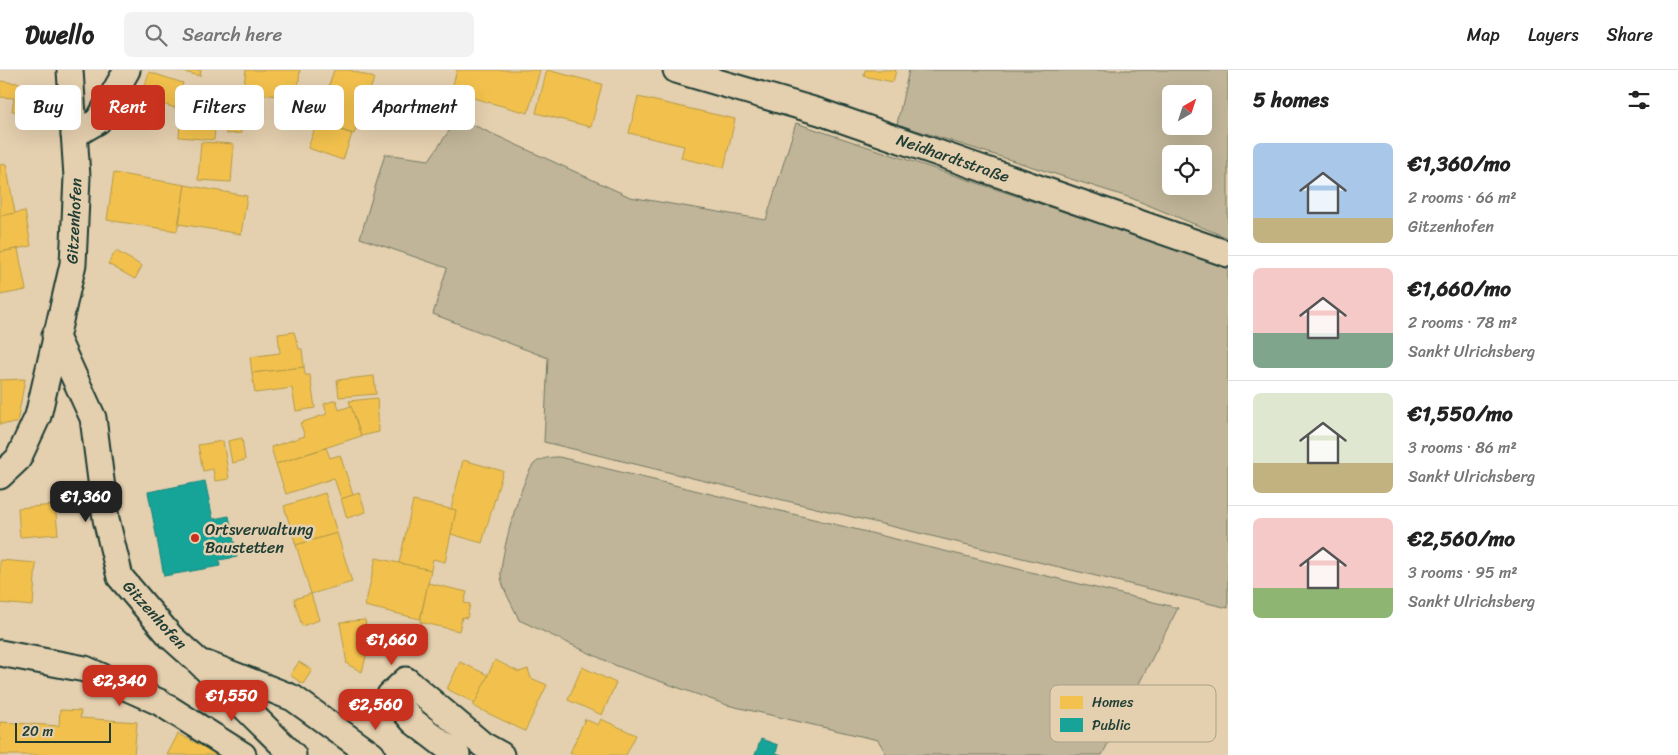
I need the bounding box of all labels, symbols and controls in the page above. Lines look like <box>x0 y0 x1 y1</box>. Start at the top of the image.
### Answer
search box <box>124 12 474 57</box>
text: Dwello <box>25 14 94 56</box>
text: Search here <box>182 18 282 51</box>
text: Map <box>1467 19 1500 51</box>
text: Layers <box>1528 19 1579 51</box>
text: Share <box>1607 19 1653 51</box>
icon: search <box>142 21 170 49</box>
text: 5 homes <box>1253 81 1329 119</box>
chip: Buy <box>15 85 81 130</box>
chip: Rent <box>91 85 165 130</box>
chip: Filters <box>175 85 264 130</box>
chip: New <box>274 85 344 130</box>
chip: Apartment <box>354 85 475 130</box>
north arrow <box>1162 85 1212 135</box>
map controls <box>1162 85 1212 195</box>
icon: filters <box>1625 86 1653 114</box>
street label: Neidhardtstraße <box>893 125 1013 191</box>
button: locate <box>1162 145 1212 195</box>
text: €1,360/mo <box>1408 145 1511 183</box>
icon: home <box>1293 163 1353 223</box>
street label: Gitzenhofen <box>57 177 91 265</box>
text: 2 rooms · 66 m² <box>1408 183 1517 212</box>
text: Gitzenhofen <box>1408 212 1494 241</box>
text: €1,660/mo <box>1408 270 1511 308</box>
icon: home <box>1293 288 1353 348</box>
text: 2 rooms · 78 m² <box>1408 308 1517 337</box>
text: Sankt Ulrichsberg <box>1408 337 1535 366</box>
text: €1,550/mo <box>1408 395 1513 433</box>
icon: home <box>1293 413 1353 473</box>
text: 3 rooms · 86 m² <box>1408 433 1517 462</box>
text: Sankt Ulrichsberg <box>1408 462 1535 491</box>
pin: €1,360 <box>45 480 127 523</box>
text: €1,360 <box>61 482 111 511</box>
place label: Ortsverwaltung Baustetten <box>205 515 314 562</box>
text: €2,560/mo <box>1408 520 1515 558</box>
marker: Ortsverwaltung Baustetten <box>189 532 201 544</box>
icon: home <box>1293 538 1353 598</box>
text: 3 rooms · 95 m² <box>1408 558 1518 587</box>
street label: Gitzenhofen <box>115 573 195 657</box>
text: Sankt Ulrichsberg <box>1408 587 1535 616</box>
pin: €1,660 <box>351 624 433 666</box>
text: €1,660 <box>367 625 417 654</box>
pin: €2,340 <box>79 664 161 707</box>
text: €2,340 <box>93 666 147 695</box>
pin: €1,550 <box>191 680 273 722</box>
text: €1,550 <box>206 681 258 710</box>
legend <box>1050 685 1216 742</box>
pin: €2,560 <box>335 688 417 731</box>
text: €2,560 <box>349 690 403 719</box>
text: Homes <box>1092 690 1134 715</box>
text: Public <box>1092 713 1131 738</box>
text: 20 m <box>22 719 53 744</box>
scale bar <box>15 720 111 743</box>

